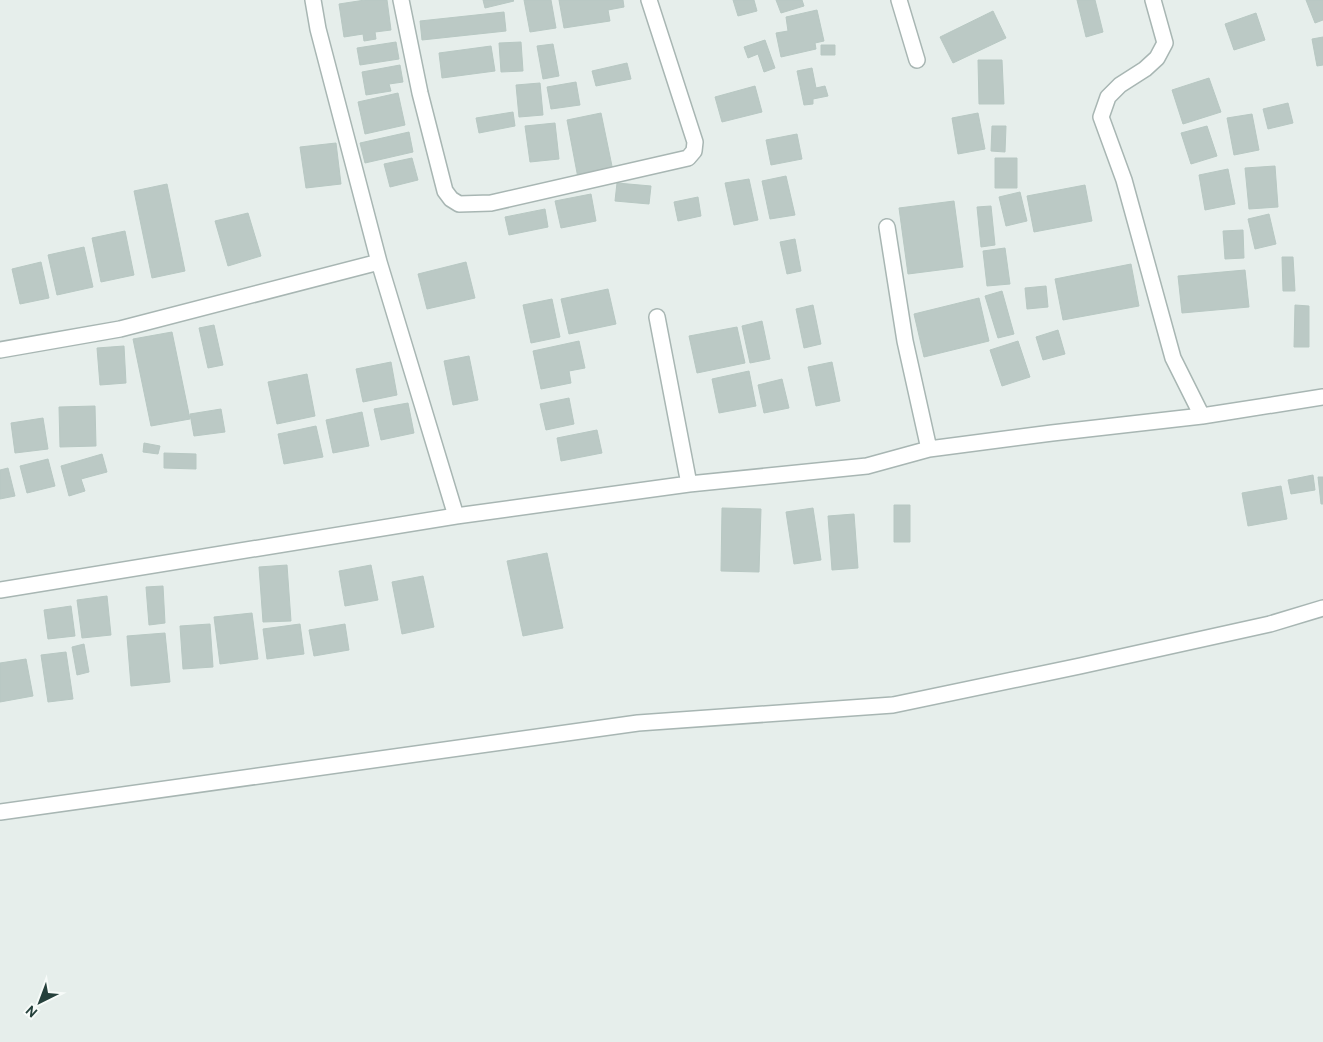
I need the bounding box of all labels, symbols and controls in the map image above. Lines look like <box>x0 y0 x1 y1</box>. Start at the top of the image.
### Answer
north arrow <box>15 977 65 1027</box>
text: N <box>23 1001 42 1020</box>

